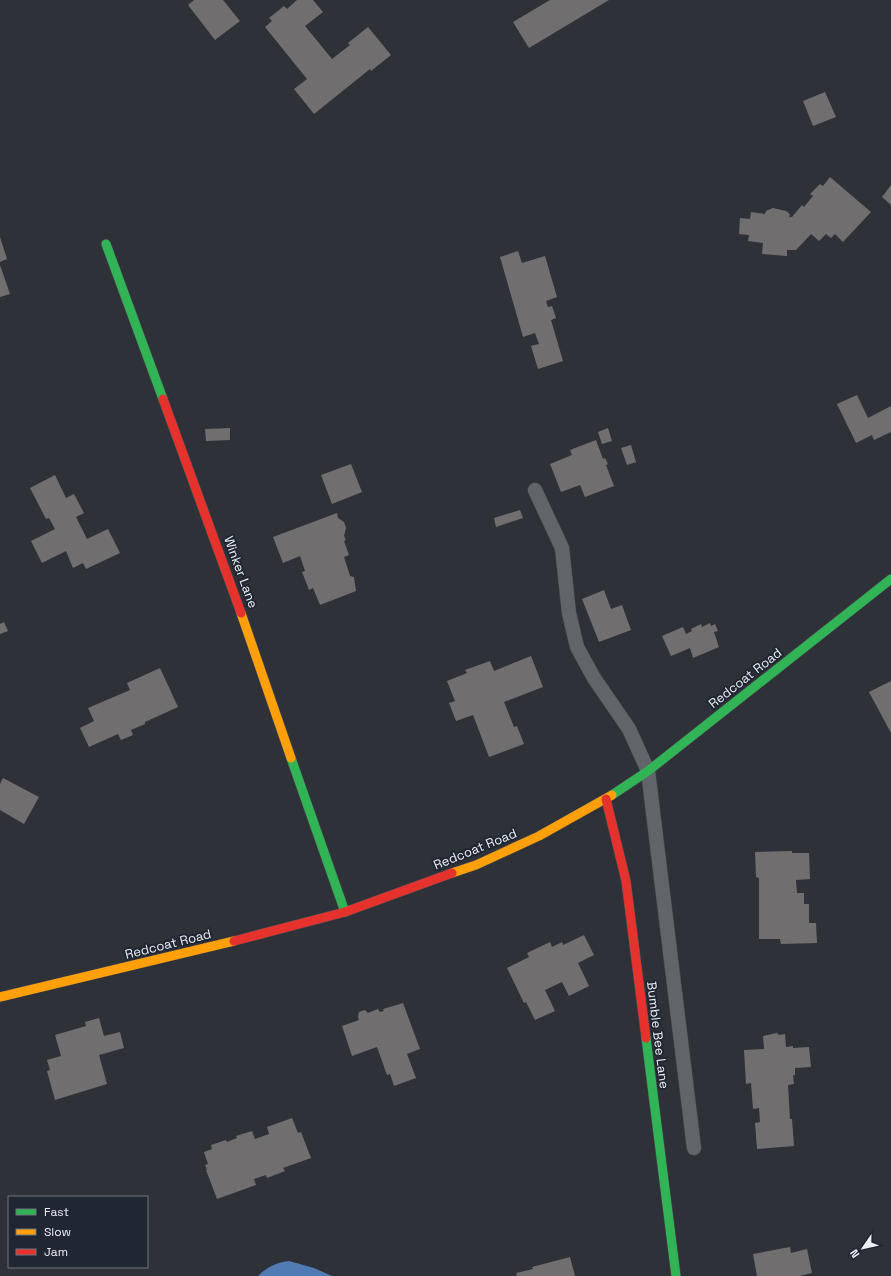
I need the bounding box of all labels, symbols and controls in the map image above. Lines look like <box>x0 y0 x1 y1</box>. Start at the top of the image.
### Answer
street label: Winker Lane <box>220 534 262 610</box>
street label: Redcoat Road <box>705 644 785 712</box>
street label: Redcoat Road <box>431 825 519 873</box>
street label: Redcoat Road <box>123 925 213 963</box>
street label: Bumble Bee Lane <box>643 980 673 1090</box>
legend <box>8 1196 148 1268</box>
text: Fast <box>44 1204 69 1220</box>
text: Slow <box>44 1224 71 1240</box>
north arrow <box>843 1228 883 1268</box>
text: Jam <box>44 1244 68 1260</box>
text: N <box>847 1247 863 1261</box>

